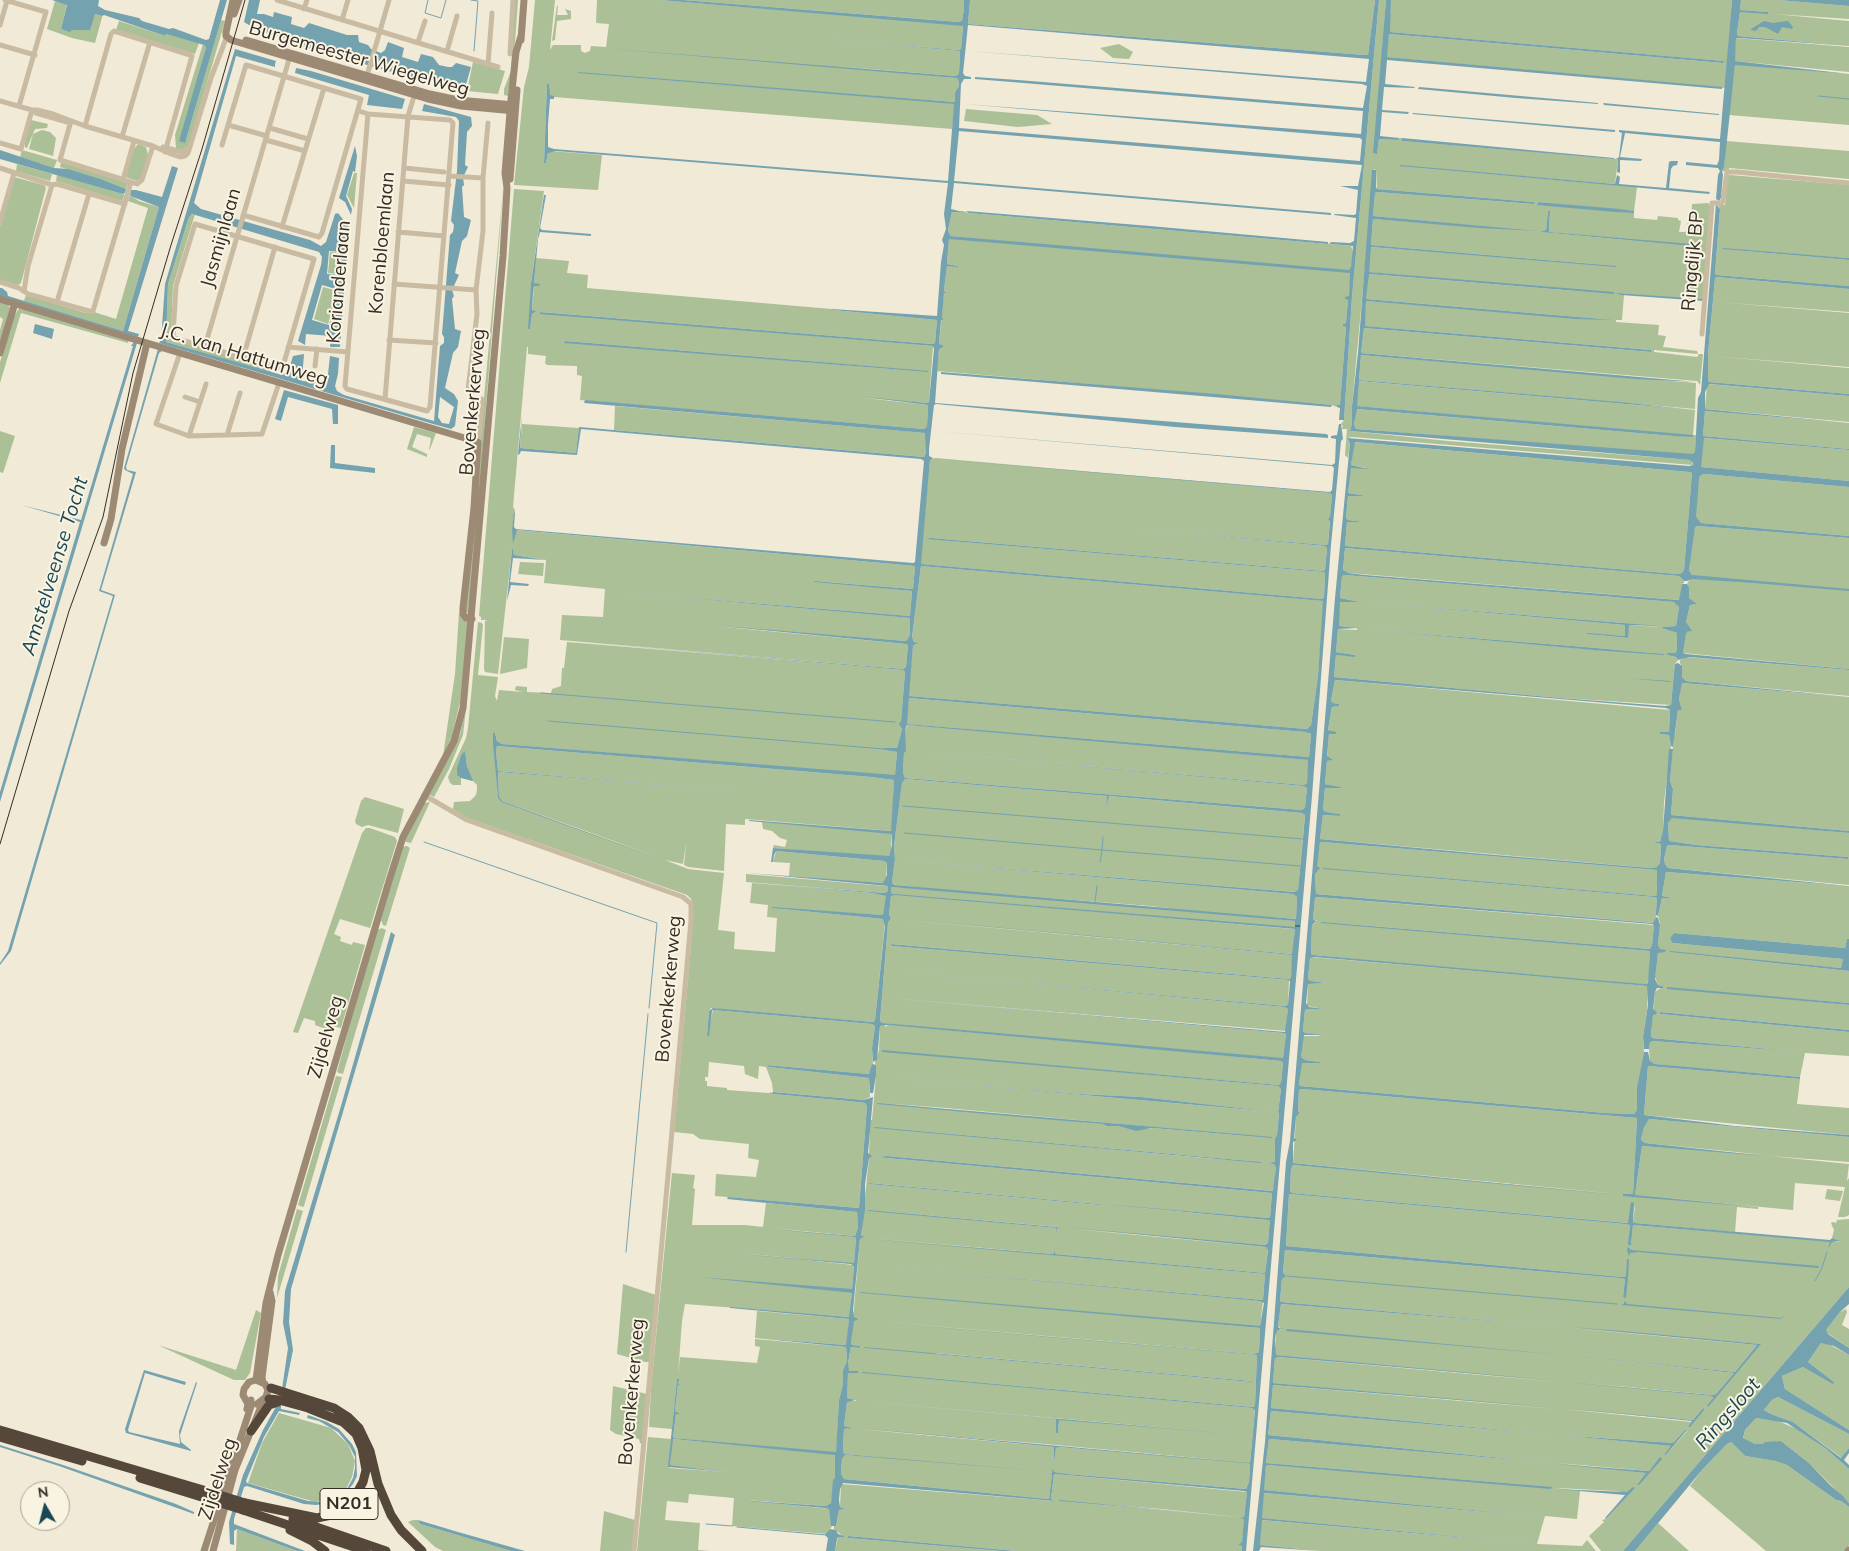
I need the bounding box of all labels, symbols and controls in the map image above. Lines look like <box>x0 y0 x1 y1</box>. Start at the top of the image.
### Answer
street label: Burgemeester Wiegelweg <box>246 17 472 101</box>
street label: Korenbloemlaan <box>364 171 400 315</box>
street label: Jasmijnlaan <box>196 186 246 290</box>
street label: Ringdijk BP <box>1677 210 1709 312</box>
street label: Korianderlaan <box>322 219 356 345</box>
street label: J.C. van Hattumweg <box>157 319 331 391</box>
street label: Bovenkerkerweg <box>455 328 491 476</box>
water label: Amstelveense Tocht <box>16 474 94 658</box>
street label: Bovenkerkerweg <box>651 915 687 1063</box>
street label: Zijdelweg <box>303 993 349 1081</box>
street label: Bovenkerkerweg <box>614 1318 650 1466</box>
water label: Ringsloot <box>1690 1373 1766 1455</box>
street label: Zijdelweg <box>194 1435 242 1523</box>
north arrow <box>20 1481 70 1531</box>
text: N <box>37 1482 50 1502</box>
road number: N201 <box>320 1488 378 1520</box>

